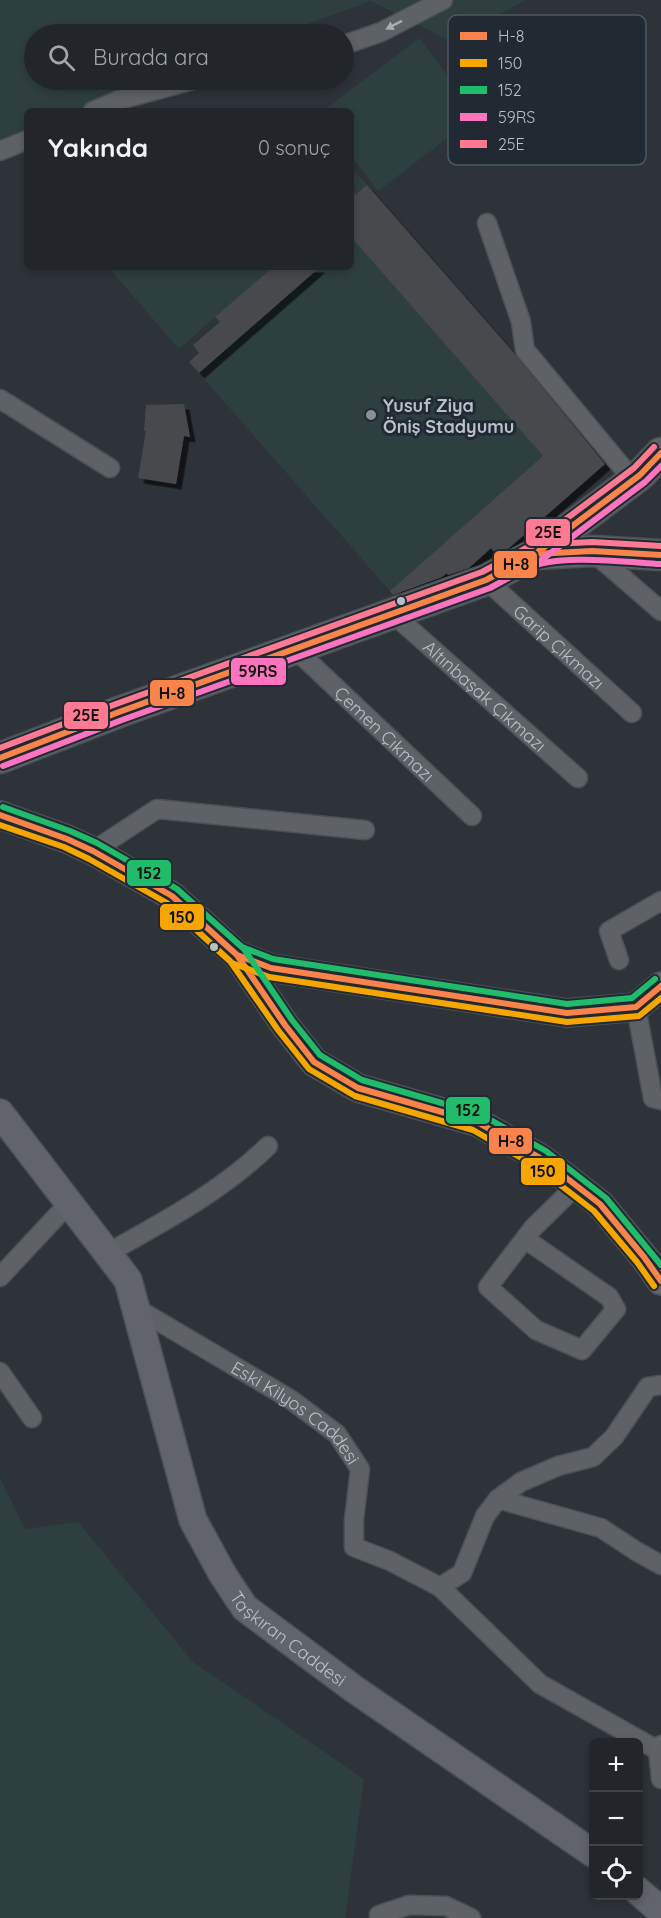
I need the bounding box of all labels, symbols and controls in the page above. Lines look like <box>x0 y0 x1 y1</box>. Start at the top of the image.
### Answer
legend <box>448 15 646 165</box>
one-way arrow <box>386 20 403 30</box>
search box <box>24 24 354 90</box>
text: H-8 <box>498 26 524 46</box>
icon: search <box>45 41 78 74</box>
text: Burada ara <box>93 43 209 71</box>
text: 150 <box>498 53 522 73</box>
text: 152 <box>498 80 522 100</box>
text: 59RS <box>498 107 535 127</box>
text: Yakında <box>48 131 148 164</box>
text: 25E <box>498 134 525 154</box>
text: 0 sonuç <box>258 135 330 160</box>
place label: Yusuf Ziya Öniş Stadyumu <box>383 394 514 438</box>
marker: Yusuf Ziya Öniş Stadyumu <box>364 408 378 422</box>
line badge: 25E <box>525 518 571 547</box>
text: 25E <box>534 522 562 542</box>
line badge: H-8 <box>493 550 538 579</box>
text: H-8 <box>503 554 530 574</box>
unlabelled marker <box>395 595 407 607</box>
street label: Garip Çıkmazı <box>509 599 610 694</box>
street label: Altınbaşak Çıkmazı <box>419 635 551 756</box>
line badge: 59RS <box>230 657 287 686</box>
text: 59RS <box>239 661 277 681</box>
line badge: H-8 <box>149 679 195 707</box>
street label: Çemen Çıkmazı <box>330 681 440 786</box>
text: H-8 <box>159 683 186 703</box>
line badge: 25E <box>63 701 109 730</box>
text: 25E <box>72 705 100 725</box>
line badge: 152 <box>126 859 172 887</box>
text: 152 <box>137 863 161 883</box>
line badge: 150 <box>159 903 205 931</box>
text: 150 <box>169 907 195 927</box>
unlabelled marker <box>208 941 220 953</box>
line badge: 152 <box>445 1096 491 1125</box>
text: 152 <box>456 1100 480 1120</box>
line badge: H-8 <box>488 1127 533 1155</box>
text: H-8 <box>498 1131 525 1151</box>
line badge: 150 <box>520 1157 566 1186</box>
text: 150 <box>530 1161 556 1181</box>
street label: Eski Kilyos Caddesi <box>227 1355 365 1469</box>
street label: Taşkıran Caddesi <box>225 1586 351 1691</box>
map controls <box>589 1738 643 1900</box>
button: + <box>589 1738 643 1792</box>
button: − <box>589 1792 643 1846</box>
button: locate <box>589 1846 643 1900</box>

